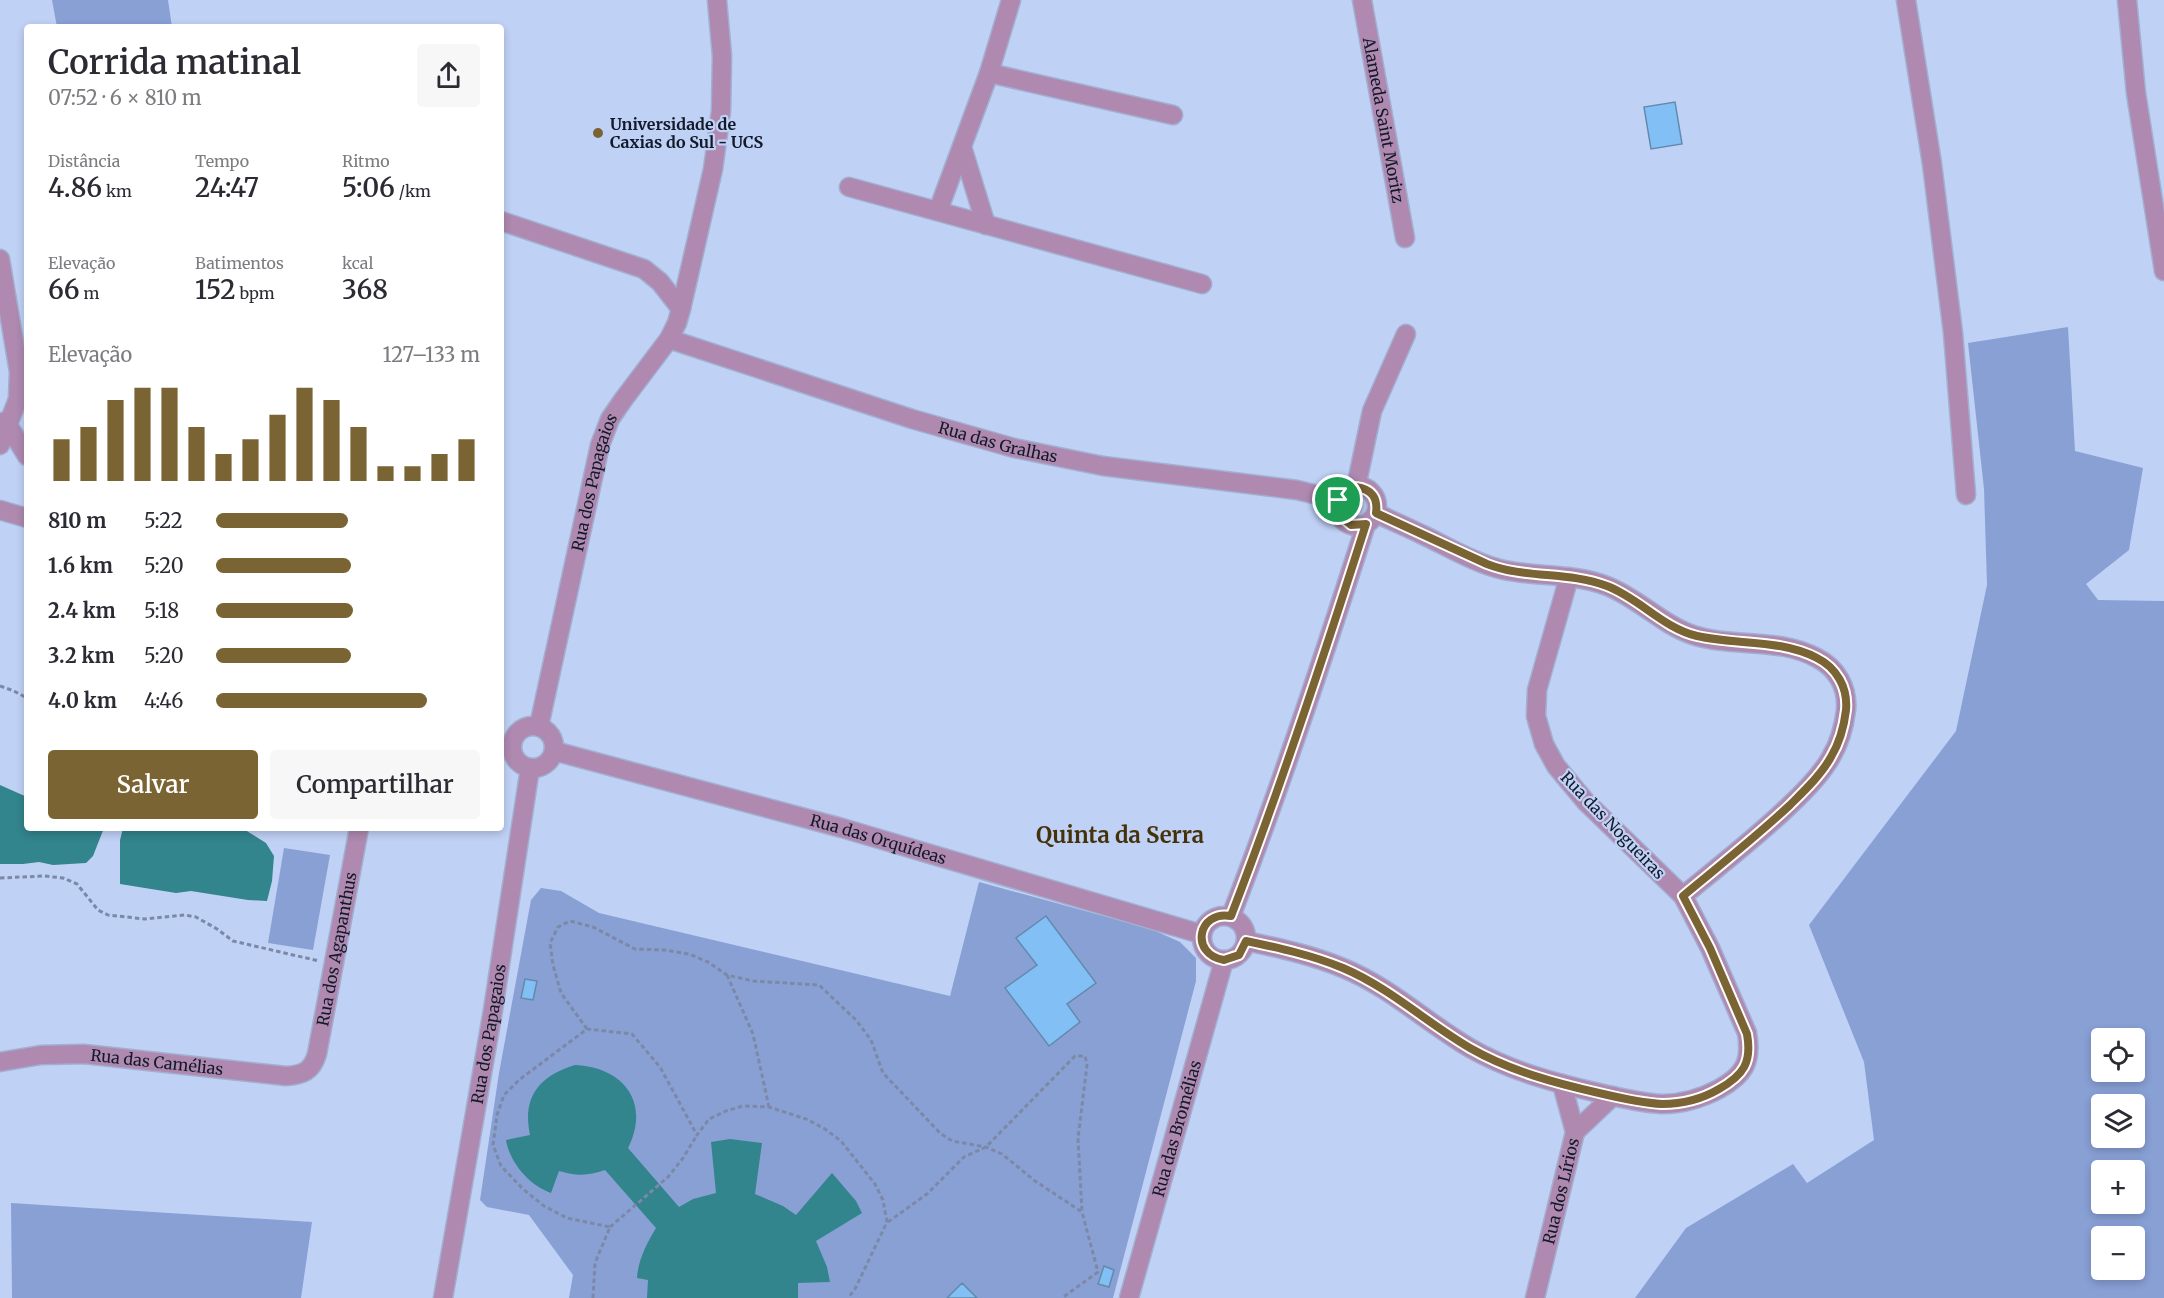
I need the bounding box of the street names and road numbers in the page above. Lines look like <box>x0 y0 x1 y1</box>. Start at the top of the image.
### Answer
street label: Alameda Saint Moritz <box>1359 35 1409 205</box>
street label: Rua dos Papagaios <box>567 409 621 553</box>
street label: Rua das Gralhas <box>936 417 1060 467</box>
street label: Rua das Nogueiras <box>1557 767 1670 883</box>
street label: Rua das Orquídeas <box>808 810 949 868</box>
street label: Rua dos Agapanthus <box>312 870 361 1028</box>
street label: Rua dos Papagaios <box>467 962 510 1105</box>
street label: Rua das Camélias <box>90 1045 225 1079</box>
street label: Rua das Bromélias <box>1148 1058 1205 1199</box>
street label: Rua dos Lírios <box>1538 1136 1583 1246</box>

